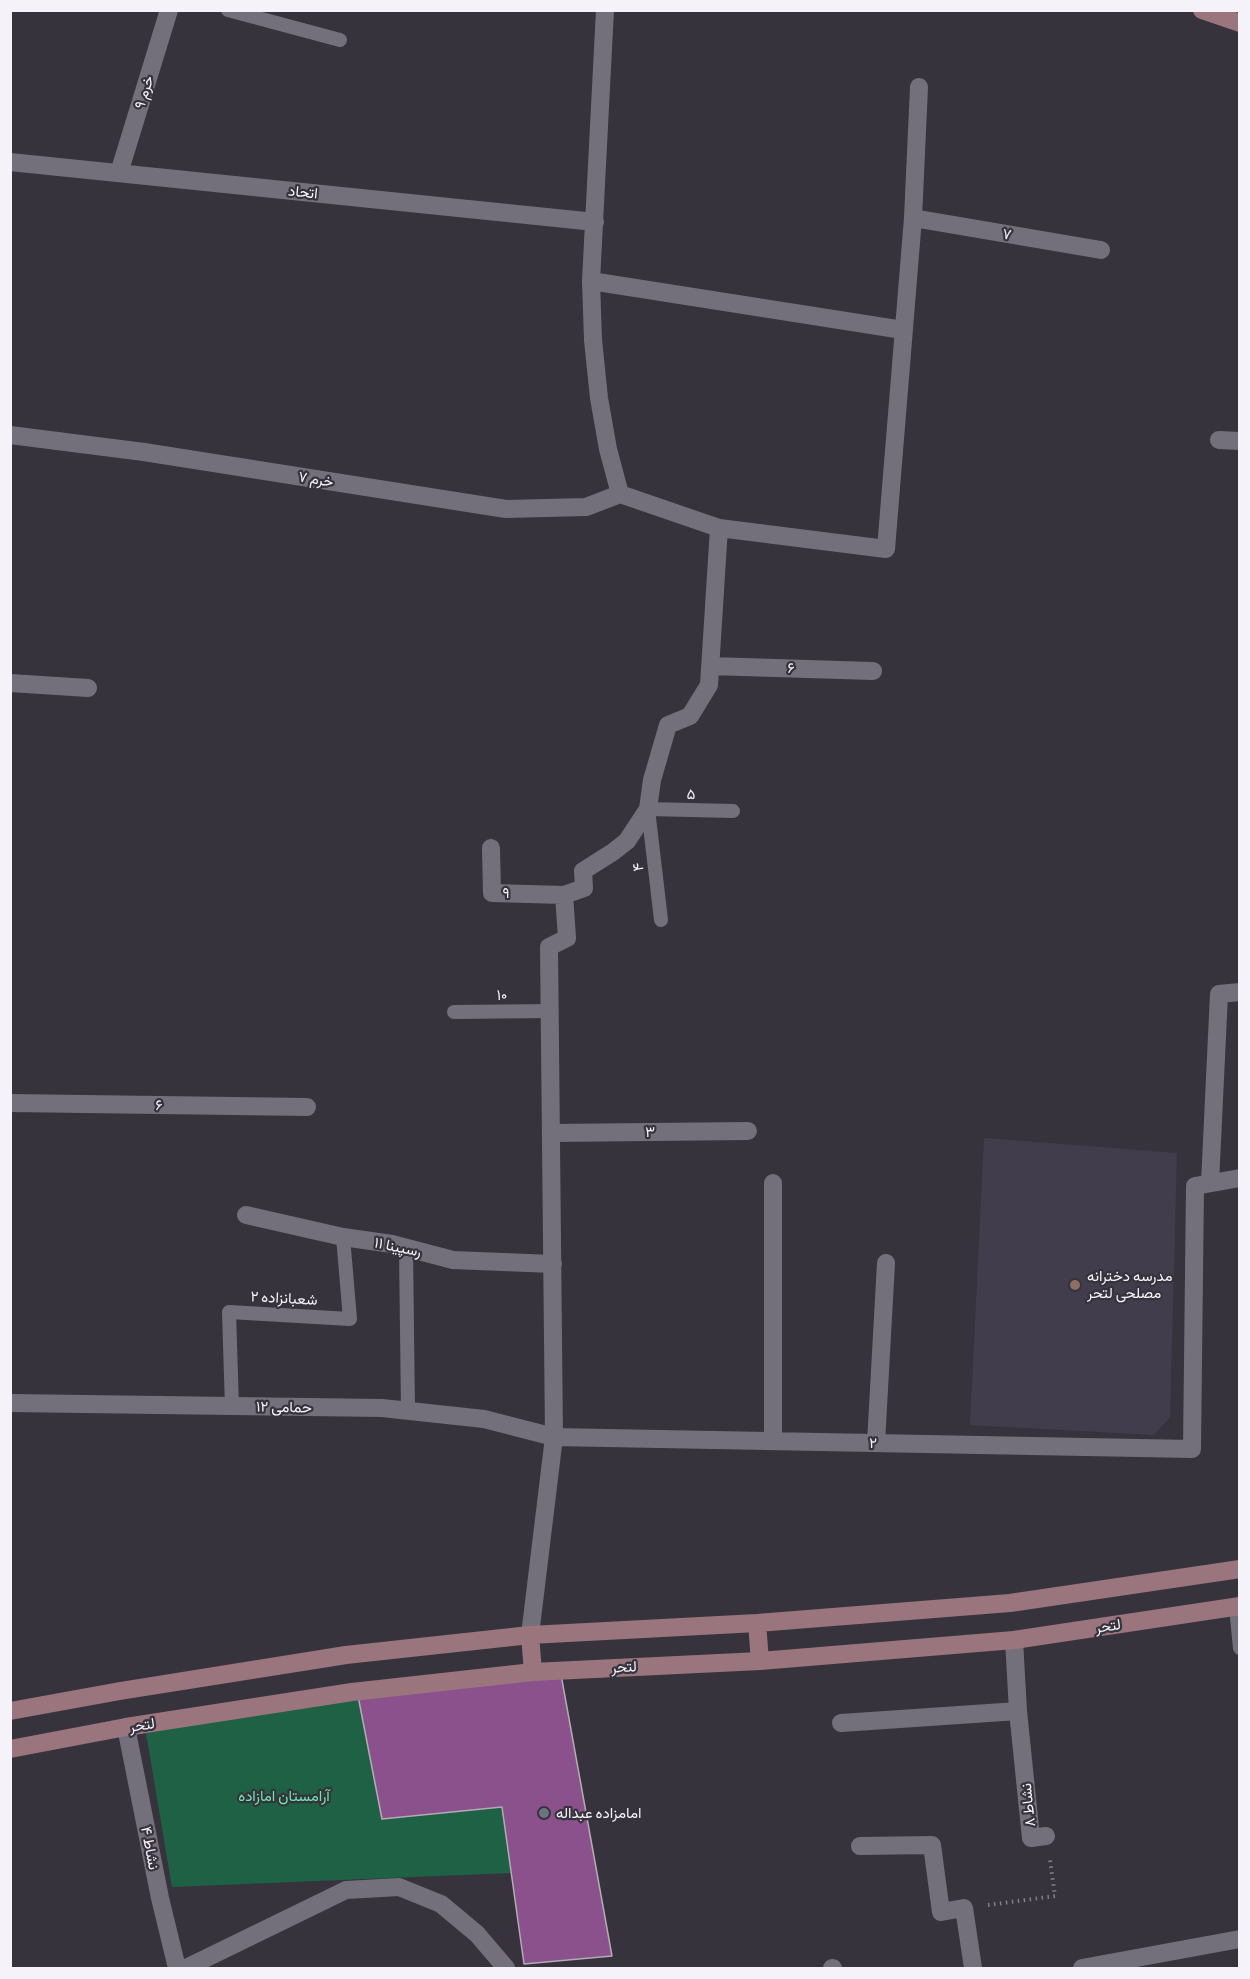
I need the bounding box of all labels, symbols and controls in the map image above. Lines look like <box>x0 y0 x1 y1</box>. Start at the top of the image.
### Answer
street label: خرم ۹ <box>130 73 158 111</box>
street label: اتحاد <box>287 182 319 202</box>
street label: ۷ <box>1001 224 1013 244</box>
street label: خرم ۷ <box>297 467 335 491</box>
street label: ۶ <box>787 659 795 677</box>
street label: ۵ <box>686 785 696 803</box>
street label: ۴ <box>629 862 647 872</box>
street label: ۹ <box>502 884 510 902</box>
street label: ۱۰ <box>497 986 507 1004</box>
street label: ۶ <box>155 1096 163 1114</box>
street label: ۳ <box>645 1123 655 1141</box>
street label: رسپینا ۱۱ <box>373 1233 423 1261</box>
place label: مدرسه دخترانه مصلحی لتحر <box>1087 1267 1172 1302</box>
marker: مدرسه دخترانه مصلحی لتحر <box>1068 1278 1082 1292</box>
street label: شعبانزاده ۲ <box>250 1287 318 1309</box>
street label: حمامی ۱۲ <box>256 1398 312 1416</box>
street label: ۲ <box>869 1434 877 1452</box>
street label: لتحر <box>1094 1615 1122 1637</box>
street label: لتحر <box>611 1657 637 1677</box>
street label: لتحر <box>128 1714 156 1736</box>
street label: نشاط ۸ <box>1017 1782 1039 1828</box>
park label: آرامستان امازاده <box>238 1787 330 1805</box>
place label: امامزاده عبداله <box>556 1804 641 1822</box>
marker: امامزاده عبداله <box>537 1806 551 1820</box>
street label: نشاط ۴ <box>137 1825 163 1871</box>

